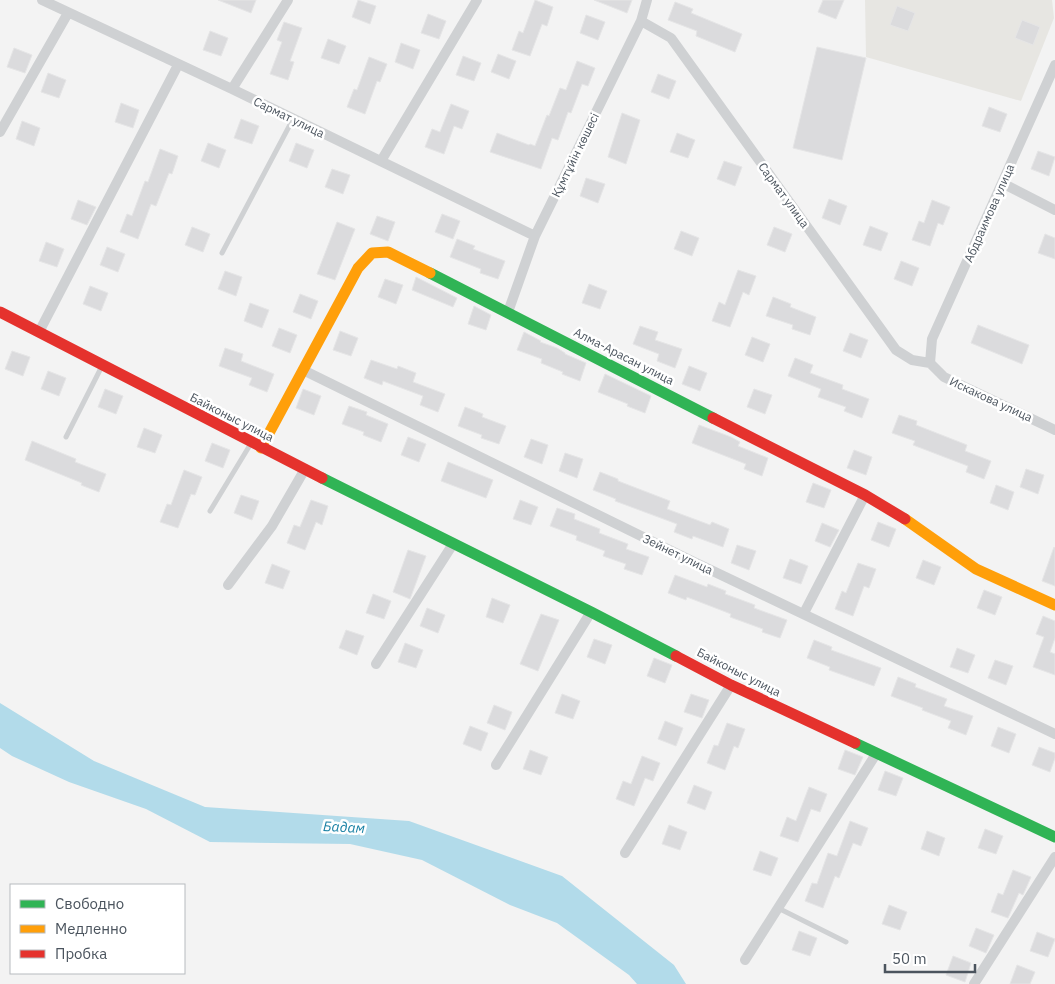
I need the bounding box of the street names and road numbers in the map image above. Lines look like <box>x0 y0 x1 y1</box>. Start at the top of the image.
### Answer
street label: Сармат улица <box>251 93 327 141</box>
street label: Құмтұйiн көшесі <box>548 110 602 200</box>
street label: Сармат улица <box>755 159 813 231</box>
street label: Абдраимова улица <box>961 161 1018 265</box>
street label: Алма-Арасан улица <box>571 324 677 388</box>
street label: Искакова улица <box>947 373 1035 425</box>
street label: Байконыс улица <box>188 389 277 445</box>
street label: Зейнет улица <box>641 531 716 578</box>
street label: Байконыс улица <box>695 644 784 700</box>

